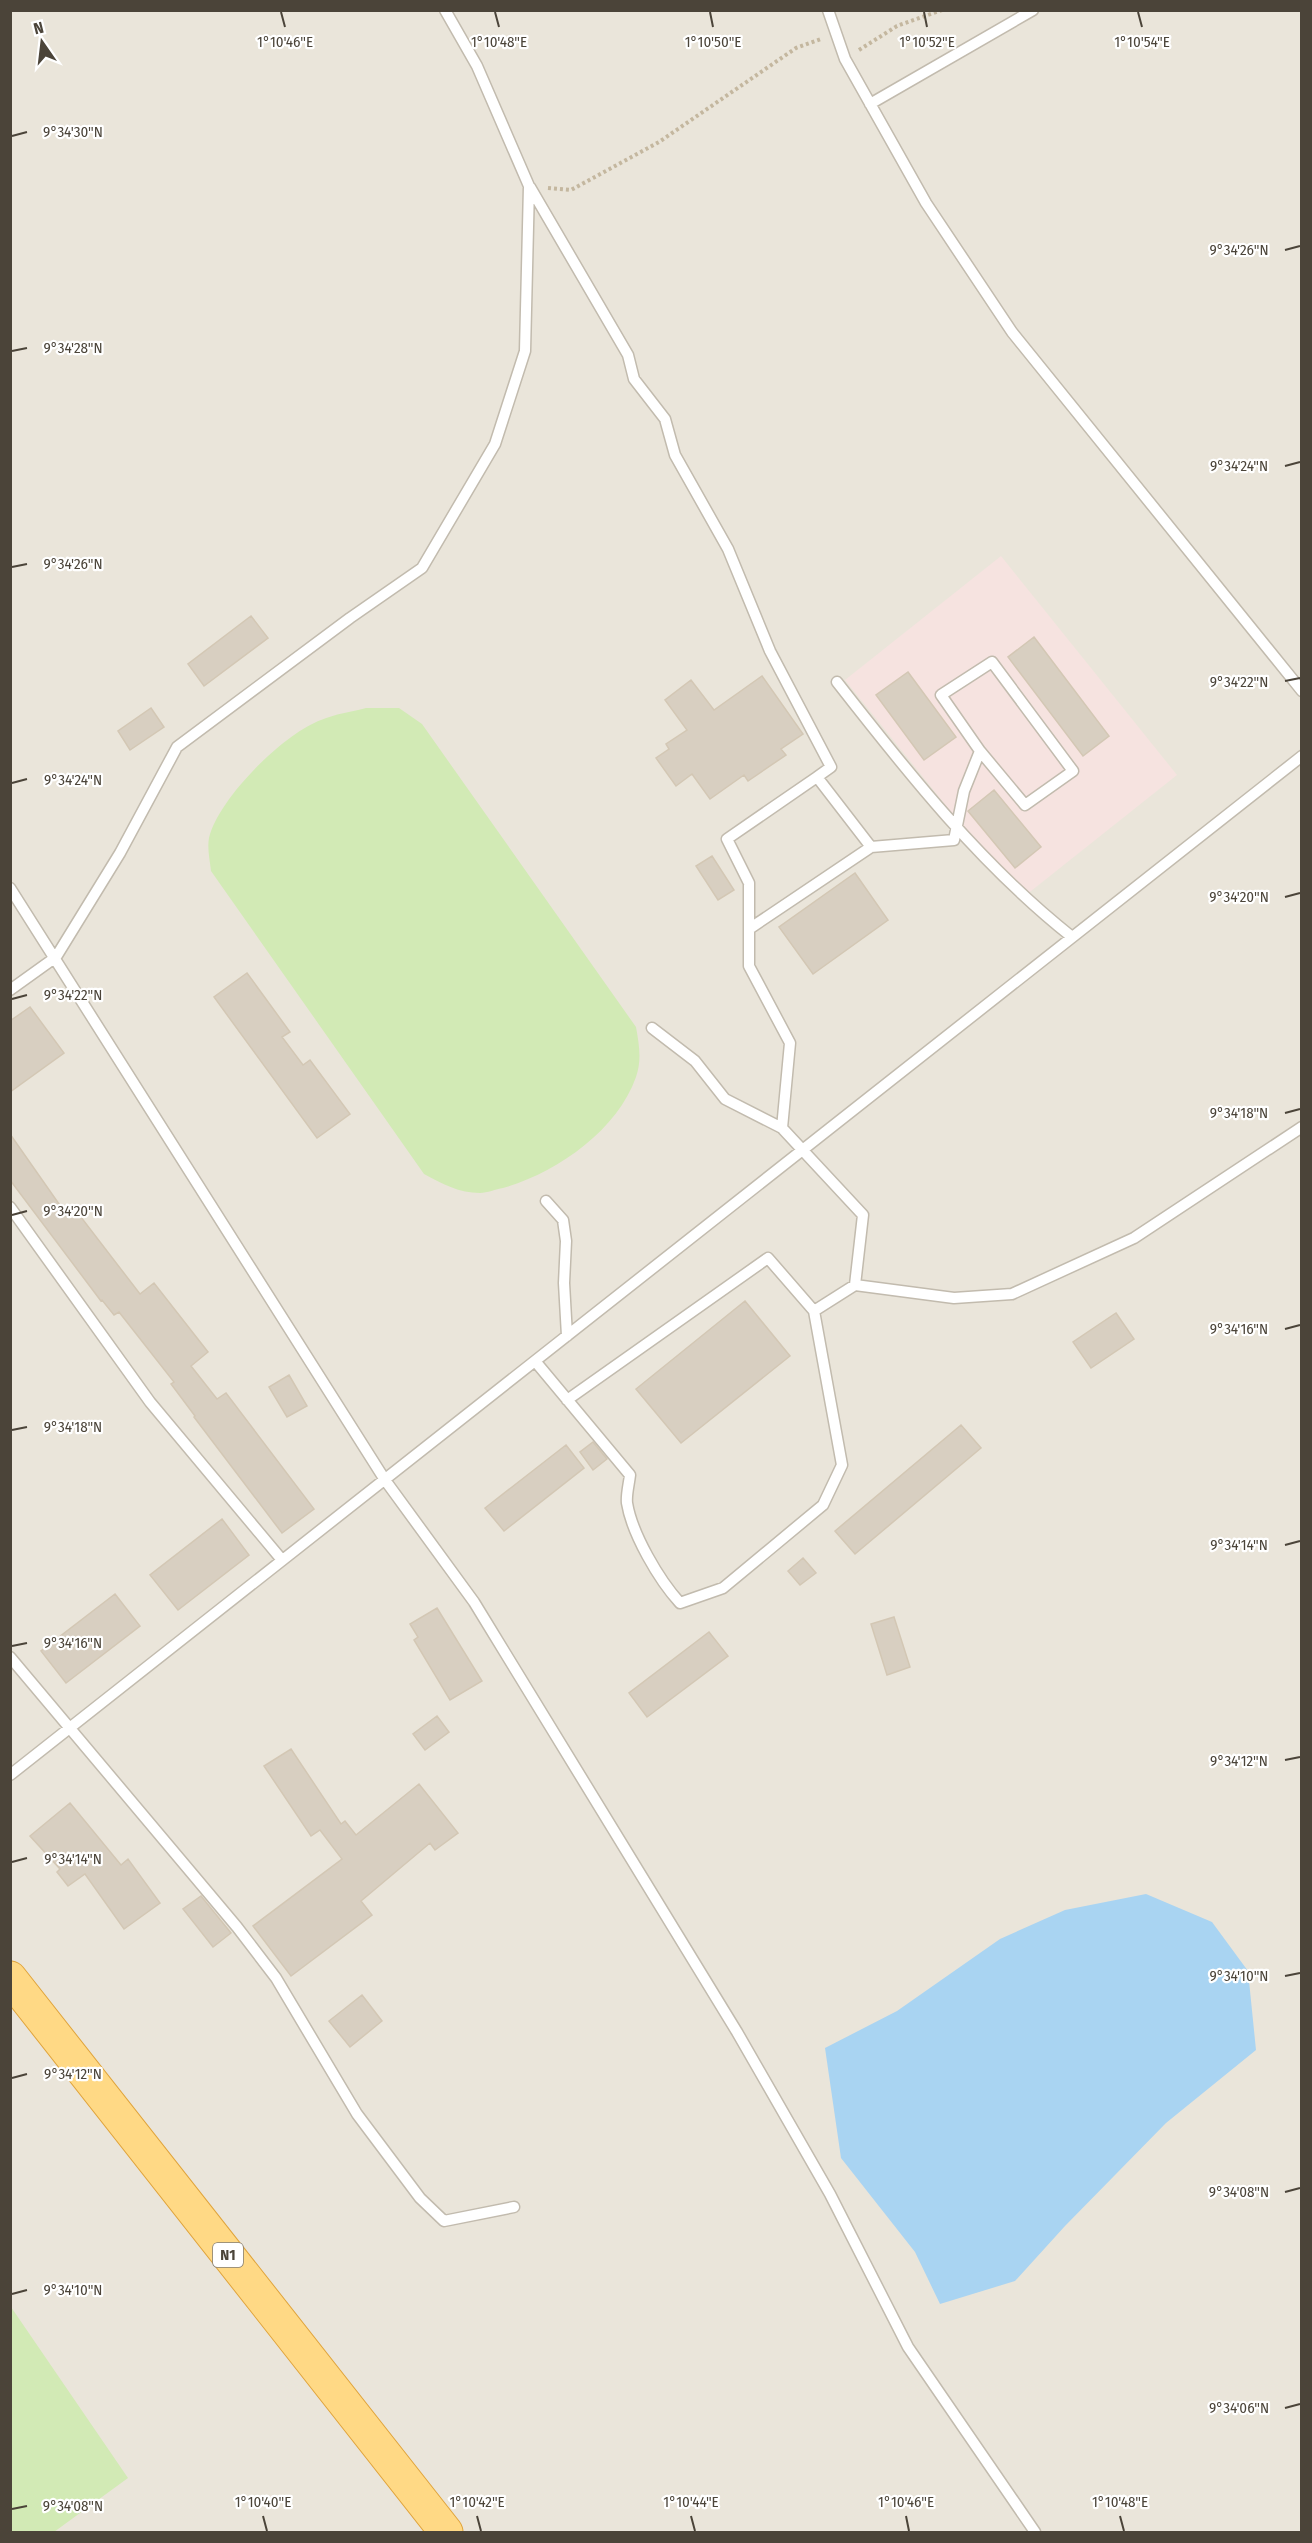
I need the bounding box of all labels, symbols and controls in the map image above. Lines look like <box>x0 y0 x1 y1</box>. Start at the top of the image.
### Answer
north arrow <box>12 12 72 72</box>
text: N <box>32 18 45 38</box>
text: 1°10'46"E <box>257 33 313 51</box>
text: 1°10'48"E <box>471 33 527 51</box>
text: 1°10'50"E <box>685 33 741 51</box>
text: 1°10'52"E <box>899 33 955 51</box>
text: 1°10'54"E <box>1114 33 1170 51</box>
text: 9°34'30"N <box>43 123 103 141</box>
text: 9°34'26"N <box>1209 241 1269 259</box>
text: 9°34'28"N <box>43 339 103 357</box>
text: 9°34'24"N <box>1210 457 1268 475</box>
text: 9°34'26"N <box>43 555 103 573</box>
text: 9°34'22"N <box>1210 673 1268 691</box>
text: 9°34'24"N <box>44 771 102 789</box>
text: 9°34'20"N <box>1209 888 1269 906</box>
text: 9°34'22"N <box>44 986 102 1004</box>
text: 9°34'18"N <box>1210 1104 1268 1122</box>
text: 9°34'20"N <box>43 1202 103 1220</box>
text: 9°34'16"N <box>1210 1320 1268 1338</box>
text: 9°34'18"N <box>44 1418 102 1436</box>
text: 9°34'14"N <box>1210 1536 1268 1554</box>
text: 9°34'16"N <box>44 1634 102 1652</box>
text: 9°34'12"N <box>1210 1752 1268 1770</box>
text: 9°34'14"N <box>44 1850 102 1868</box>
text: 9°34'10"N <box>1210 1967 1268 1985</box>
text: 9°34'12"N <box>44 2065 102 2083</box>
text: 9°34'08"N <box>1209 2183 1269 2201</box>
road number: N1 <box>213 2243 243 2267</box>
text: 9°34'10"N <box>44 2281 102 2299</box>
text: 9°34'06"N <box>1209 2399 1269 2417</box>
text: 1°10'40"E <box>235 2493 291 2511</box>
text: 1°10'42"E <box>449 2493 505 2511</box>
text: 1°10'44"E <box>663 2493 719 2511</box>
text: 1°10'46"E <box>878 2493 934 2511</box>
text: 1°10'48"E <box>1092 2493 1148 2511</box>
text: 9°34'08"N <box>43 2497 103 2515</box>

